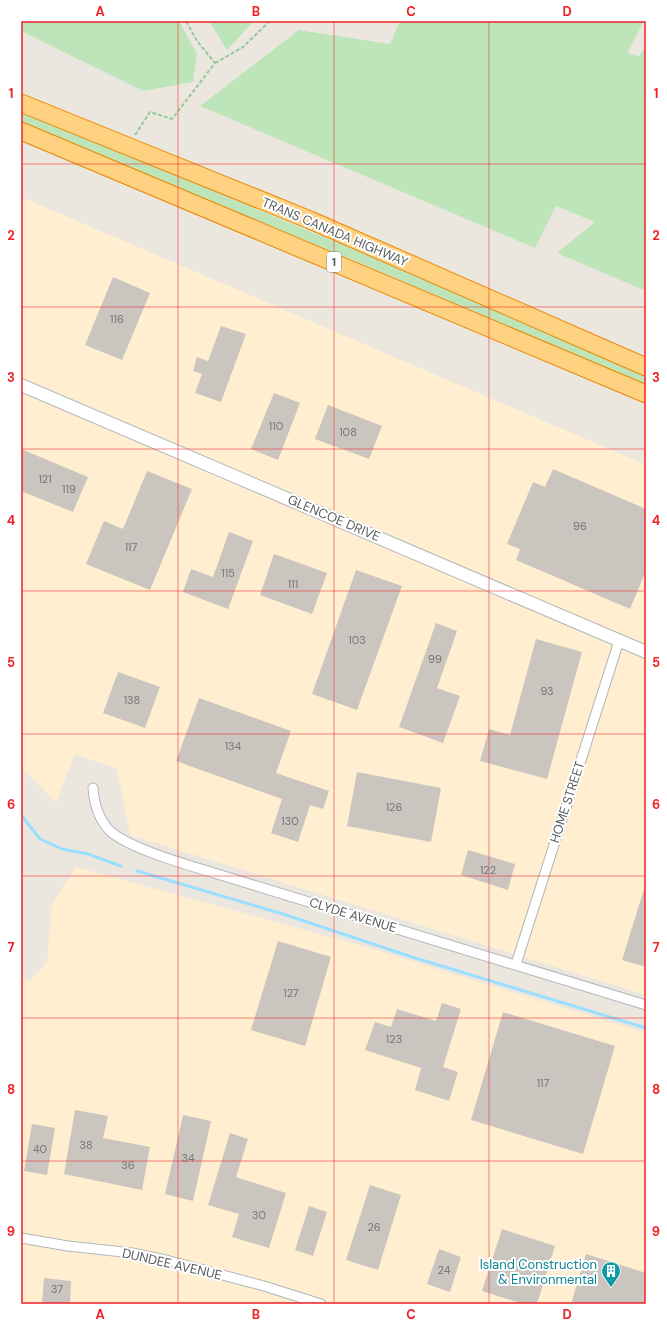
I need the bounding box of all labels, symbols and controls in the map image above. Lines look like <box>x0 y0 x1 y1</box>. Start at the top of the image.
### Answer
text: A <box>95 3 105 20</box>
text: B <box>252 3 260 20</box>
text: C <box>406 3 416 20</box>
text: D <box>562 3 572 20</box>
text: 1 <box>9 85 13 102</box>
text: 1 <box>654 85 658 102</box>
street label: TRANS CANADA HIGHWAY <box>259 194 411 271</box>
text: 2 <box>7 227 15 244</box>
text: 2 <box>652 227 660 244</box>
road number: 1 <box>327 252 341 272</box>
house number: 116 <box>110 312 124 326</box>
text: 3 <box>7 369 15 386</box>
text: 3 <box>652 369 660 386</box>
house number: 110 <box>269 419 283 433</box>
house number: 108 <box>339 425 357 439</box>
house number: 121 <box>38 472 52 486</box>
house number: 119 <box>62 482 76 496</box>
street label: GLENCOE DRIVE <box>285 491 383 545</box>
text: 4 <box>7 512 15 529</box>
text: 4 <box>652 512 660 529</box>
house number: 96 <box>573 519 587 533</box>
house number: 117 <box>125 540 137 554</box>
house number: 115 <box>221 566 235 580</box>
house number: 111 <box>288 577 298 591</box>
house number: 103 <box>348 633 366 647</box>
house number: 99 <box>428 652 442 666</box>
text: 5 <box>7 654 15 671</box>
text: 5 <box>652 654 660 671</box>
house number: 93 <box>540 684 554 698</box>
house number: 138 <box>124 693 140 707</box>
house number: 134 <box>225 739 242 753</box>
street label: HOME STREET <box>546 759 588 845</box>
text: 6 <box>7 796 15 813</box>
text: 6 <box>652 796 660 813</box>
house number: 126 <box>386 800 402 814</box>
house number: 130 <box>281 814 299 828</box>
house number: 122 <box>480 863 496 877</box>
street label: CLYDE AVENUE <box>307 894 399 936</box>
text: 7 <box>8 939 15 956</box>
text: 7 <box>653 939 660 956</box>
house number: 127 <box>283 986 299 1000</box>
house number: 123 <box>386 1032 402 1046</box>
house number: 117 <box>537 1076 549 1090</box>
text: 8 <box>7 1081 15 1098</box>
text: 8 <box>652 1081 660 1098</box>
house number: 38 <box>79 1138 93 1152</box>
house number: 40 <box>33 1142 47 1156</box>
house number: 34 <box>181 1151 195 1165</box>
house number: 36 <box>121 1158 135 1172</box>
house number: 30 <box>252 1208 266 1222</box>
house number: 26 <box>367 1220 381 1234</box>
text: 9 <box>7 1223 15 1240</box>
text: 9 <box>652 1223 660 1240</box>
street label: DUNDEE AVENUE <box>120 1244 224 1284</box>
place label: Island Construction & Environmental <box>480 1256 597 1288</box>
building icon: Island Construction & Environmental <box>600 1260 622 1288</box>
house number: 24 <box>438 1263 451 1277</box>
house number: 37 <box>51 1282 63 1296</box>
text: A <box>95 1306 105 1323</box>
text: B <box>252 1306 260 1323</box>
text: C <box>406 1306 416 1323</box>
text: D <box>562 1306 572 1323</box>

